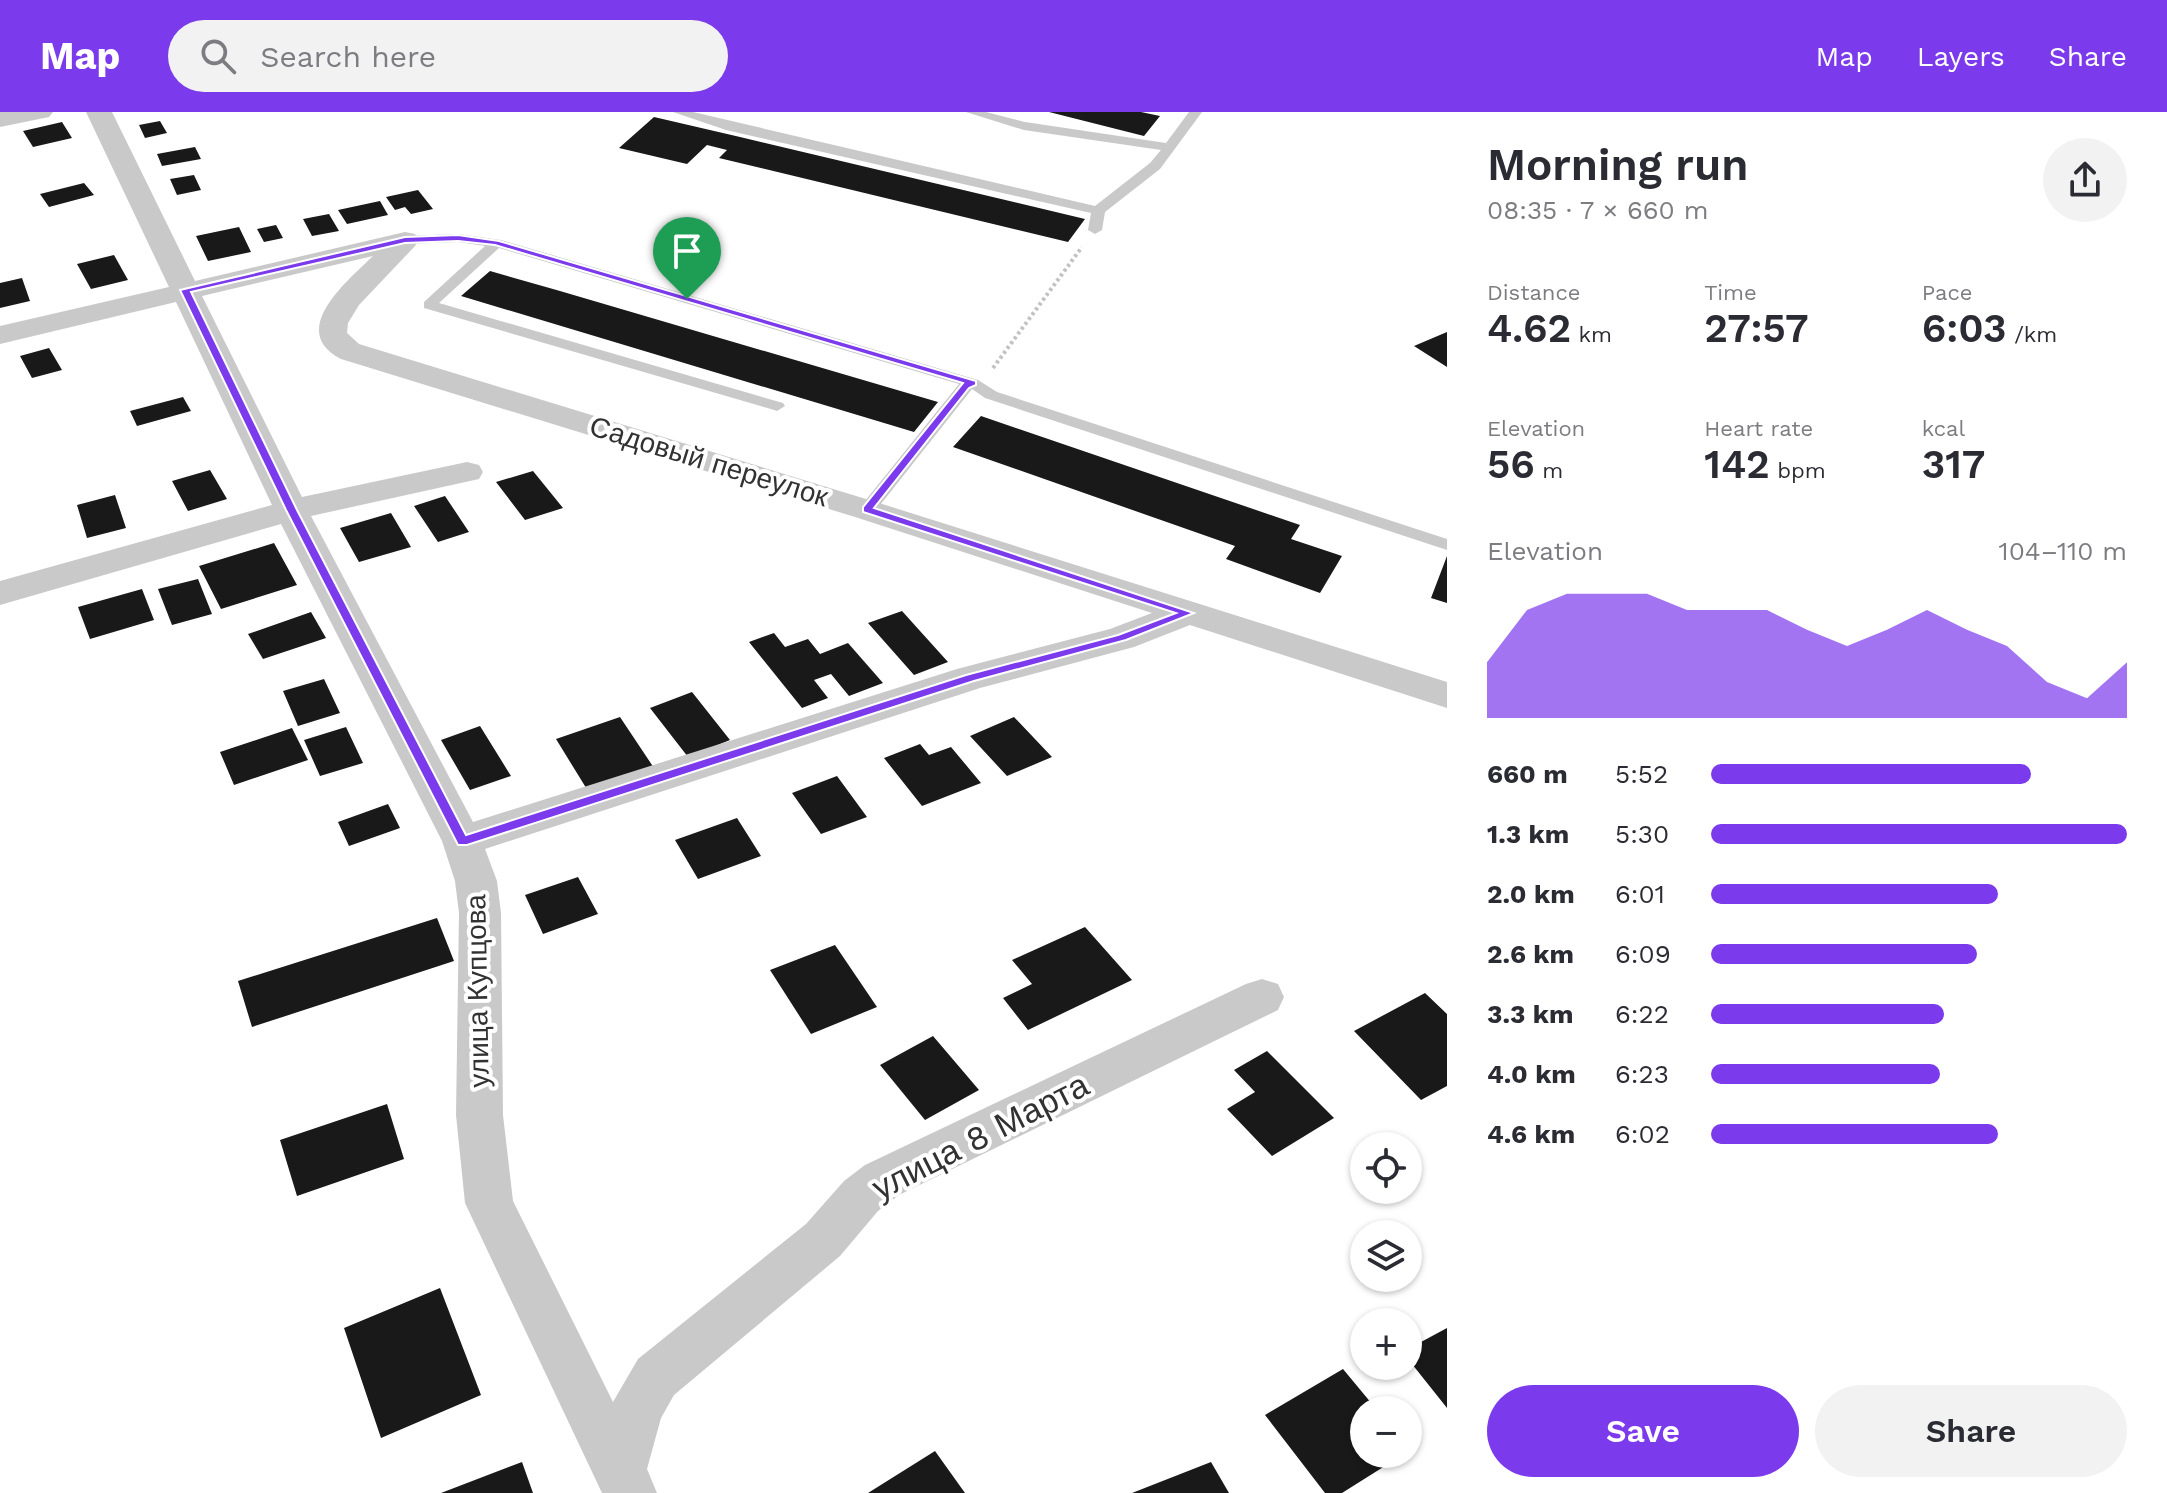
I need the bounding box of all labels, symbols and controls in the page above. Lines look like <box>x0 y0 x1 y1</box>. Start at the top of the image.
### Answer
search box <box>168 20 728 92</box>
text: Map <box>40 34 120 78</box>
icon: search <box>196 34 240 78</box>
text: Search here <box>260 39 436 74</box>
text: Map <box>1816 40 1873 73</box>
text: Layers <box>1917 40 2005 73</box>
text: Share <box>2049 40 2127 73</box>
button: share <box>2043 138 2127 222</box>
text: Morning run <box>1487 139 1748 191</box>
text: 08:35 · 7 × 660 m <box>1487 195 1708 225</box>
pin <box>653 217 721 299</box>
icon: arrive <box>665 229 709 273</box>
text: Distance <box>1487 280 1581 305</box>
text: Time <box>1704 280 1757 305</box>
text: Pace <box>1922 280 1973 305</box>
text: 4.62 <box>1487 305 1571 352</box>
text: 27:57 <box>1704 305 1809 352</box>
text: 6:03 <box>1922 305 2007 352</box>
text: km <box>1571 322 1612 347</box>
text: /km <box>2007 322 2057 347</box>
street label: Садовый переулок <box>586 409 833 514</box>
text: Elevation <box>1487 416 1585 441</box>
text: Heart rate <box>1704 416 1813 441</box>
text: kcal <box>1922 416 1965 441</box>
text: 56 <box>1487 441 1535 488</box>
text: 142 <box>1704 441 1770 488</box>
text: 317 <box>1922 441 1986 488</box>
text: m <box>1535 458 1563 483</box>
text: bpm <box>1770 458 1826 483</box>
text: Elevation <box>1487 536 1603 566</box>
text: 104–110 m <box>1999 536 2127 566</box>
text: 660 m <box>1487 759 1568 789</box>
text: 5:52 <box>1615 759 1668 789</box>
text: 1.3 km <box>1487 819 1569 849</box>
text: 5:30 <box>1615 819 1669 849</box>
text: 2.0 km <box>1487 879 1575 909</box>
text: 6:01 <box>1615 879 1665 909</box>
street label: улица Купцова <box>459 894 496 1088</box>
text: 2.6 km <box>1487 939 1574 969</box>
text: 6:09 <box>1615 939 1671 969</box>
text: 3.3 km <box>1487 999 1573 1029</box>
text: 6:22 <box>1615 999 1669 1029</box>
text: 4.0 km <box>1487 1059 1576 1089</box>
text: 6:23 <box>1615 1059 1669 1089</box>
street label: улица 8 Марта <box>865 1064 1095 1208</box>
text: 4.6 km <box>1487 1119 1575 1149</box>
text: 6:02 <box>1615 1119 1670 1149</box>
map controls <box>1350 1132 1422 1468</box>
button: locate <box>1350 1132 1422 1204</box>
button: layers <box>1350 1220 1422 1292</box>
button: + <box>1350 1308 1422 1380</box>
button: Save <box>1487 1385 1799 1477</box>
button: Share <box>1815 1385 2127 1477</box>
button: − <box>1350 1396 1422 1468</box>

